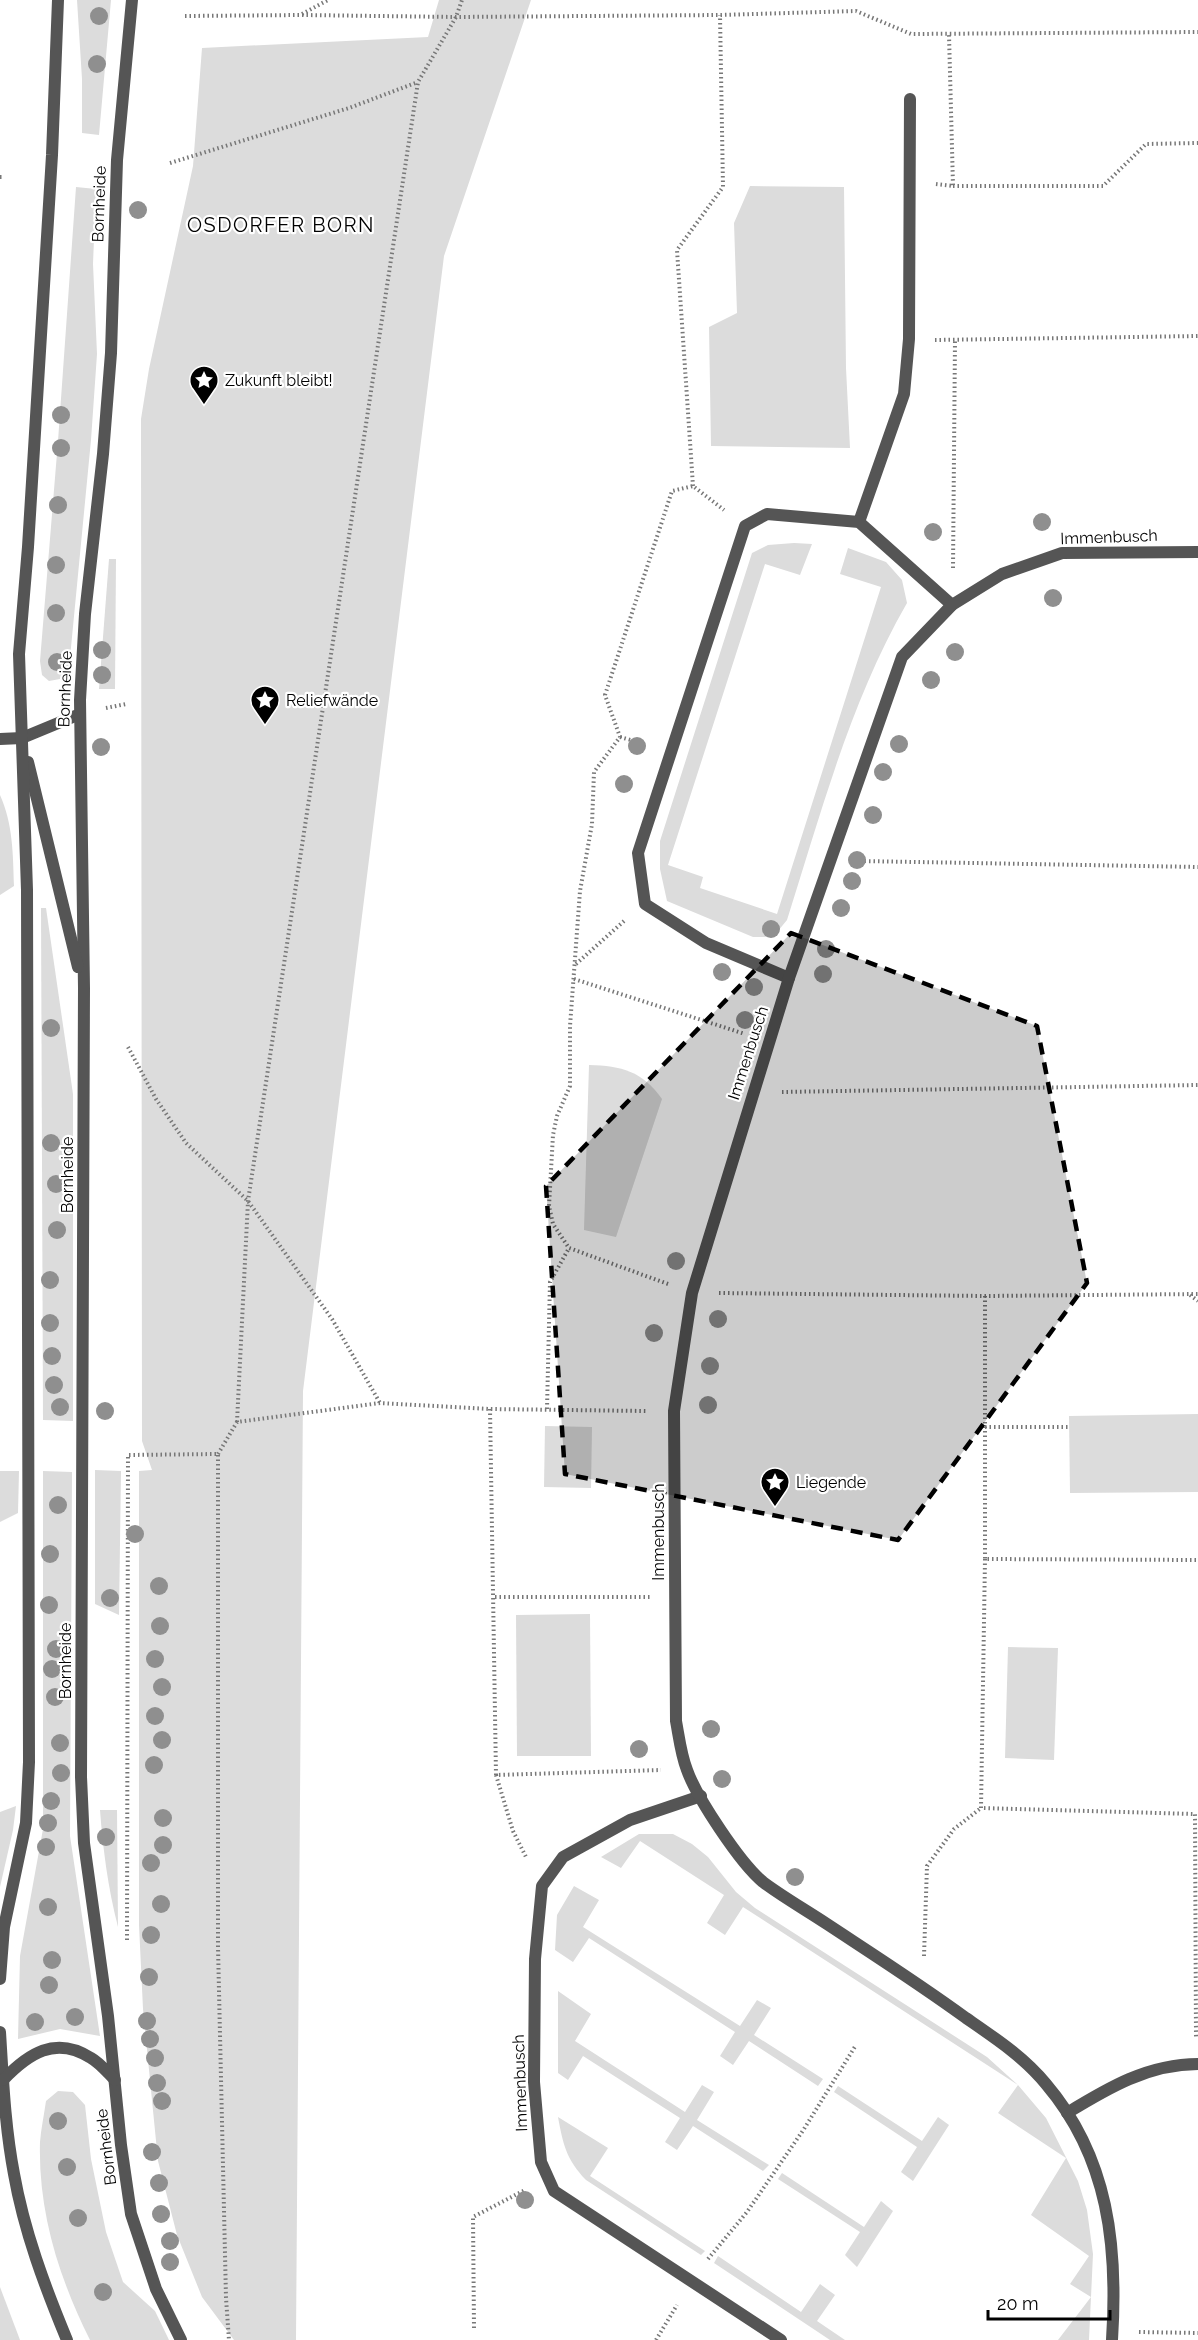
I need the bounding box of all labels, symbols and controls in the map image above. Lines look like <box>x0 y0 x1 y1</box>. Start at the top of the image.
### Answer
street label: Bornheide <box>88 165 110 243</box>
district label: OSDORFER BORN <box>187 213 375 237</box>
place icon: Zukunft bleibt! <box>188 364 220 406</box>
place label: Zukunft bleibt! <box>225 371 333 390</box>
street label: Immenbusch <box>1060 526 1158 548</box>
street label: Bornheide <box>54 650 76 728</box>
place icon: Reliefwände <box>249 684 281 726</box>
place label: Reliefwände <box>286 691 378 710</box>
street label: Immenbusch <box>724 1004 772 1102</box>
street label: Bornheide <box>58 1137 77 1213</box>
place icon: Liegende <box>759 1466 791 1508</box>
place label: Liegende <box>796 1473 866 1492</box>
street label: Immenbusch <box>649 1483 668 1581</box>
street label: Bornheide <box>56 1623 75 1699</box>
street label: Immenbusch <box>509 2034 531 2132</box>
street label: Bornheide <box>92 2108 120 2186</box>
scale bar <box>988 2283 1110 2321</box>
text: 20 m <box>997 2293 1039 2314</box>

